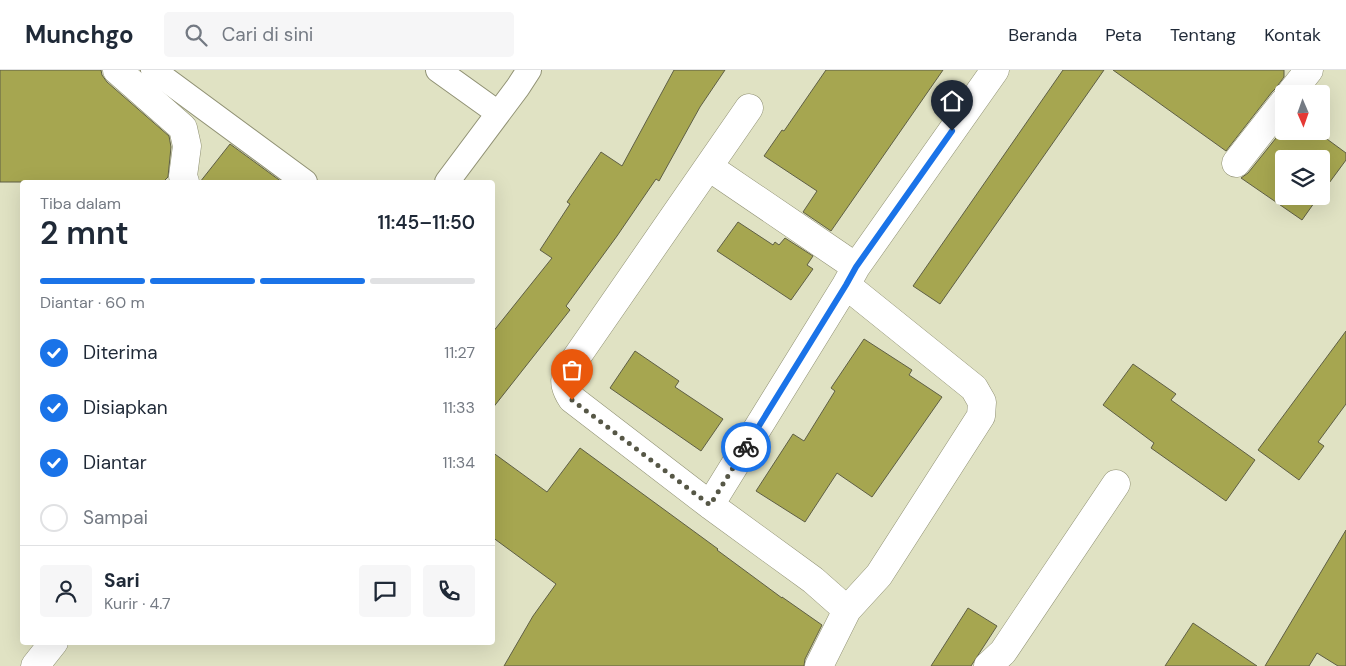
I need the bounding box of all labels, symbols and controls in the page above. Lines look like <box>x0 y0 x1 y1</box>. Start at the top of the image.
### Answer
search box <box>164 12 514 57</box>
text: Munchgo <box>25 19 134 50</box>
icon: search <box>182 21 210 49</box>
text: Cari di sini <box>222 22 313 47</box>
text: Beranda <box>1008 23 1077 47</box>
text: Peta <box>1105 23 1142 47</box>
text: Tentang <box>1170 23 1236 47</box>
text: Kontak <box>1264 23 1321 47</box>
pin <box>931 80 973 131</box>
north arrow <box>1275 85 1330 140</box>
map controls <box>1275 85 1330 205</box>
icon: home <box>938 87 966 115</box>
button: layers <box>1275 150 1330 205</box>
text: Tiba dalam <box>40 193 121 214</box>
text: 11:45–11:50 <box>378 210 475 235</box>
text: 2 mnt <box>40 212 129 254</box>
text: Diantar · 60 m <box>40 292 145 313</box>
icon: check <box>40 339 68 367</box>
text: Diterima <box>83 340 157 365</box>
text: 11:27 <box>444 342 475 363</box>
pin <box>551 349 593 400</box>
icon: bag <box>558 356 586 384</box>
icon: check <box>40 394 68 422</box>
text: Disiapkan <box>83 395 168 420</box>
text: 11:33 <box>443 397 475 418</box>
courier <box>721 422 771 472</box>
icon: bike <box>732 433 760 461</box>
icon: check <box>40 449 68 477</box>
text: Diantar <box>83 450 147 475</box>
text: 11:34 <box>443 452 475 473</box>
text: Sampai <box>83 505 148 530</box>
button: person <box>40 565 92 617</box>
button: chat <box>359 565 411 617</box>
button: phone <box>423 565 475 617</box>
text: Sari <box>104 568 140 593</box>
text: Kurir · 4.7 <box>104 593 171 614</box>

